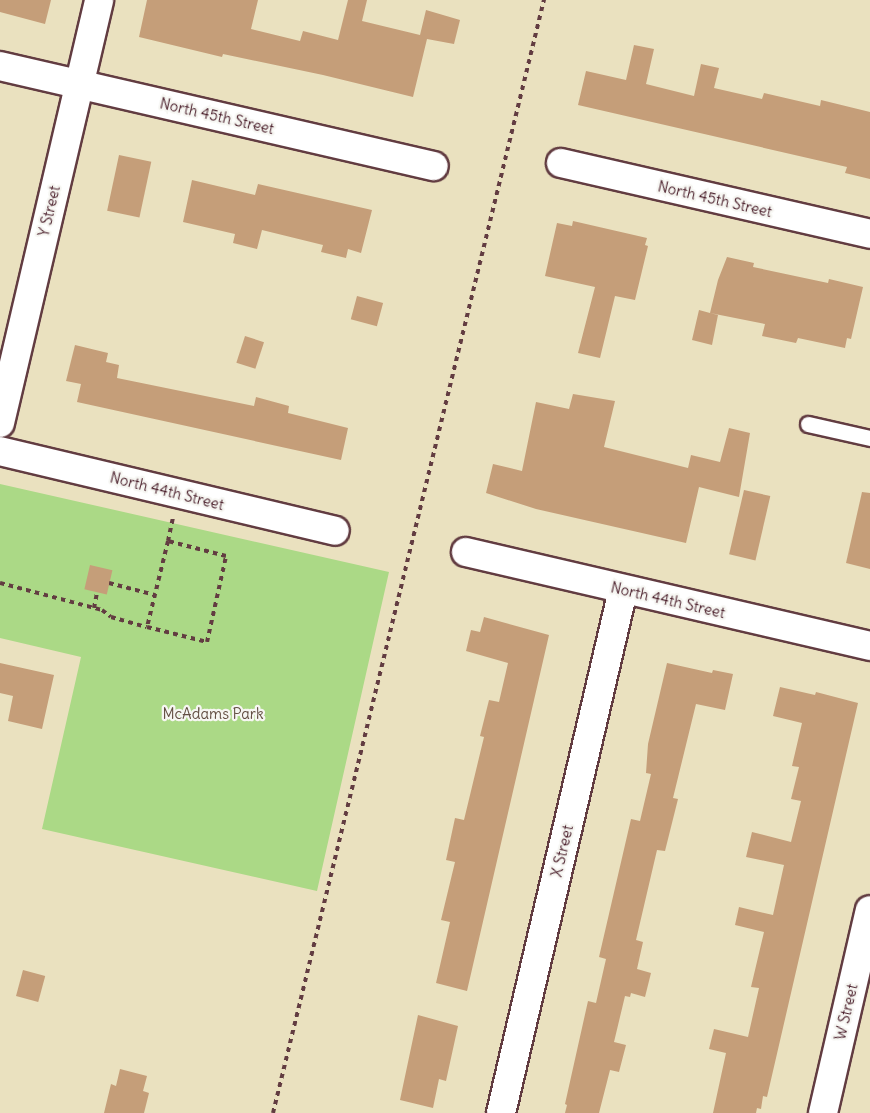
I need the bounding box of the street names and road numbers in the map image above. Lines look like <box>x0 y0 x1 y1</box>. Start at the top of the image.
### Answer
street label: North 45th Street <box>158 94 276 138</box>
street label: North 45th Street <box>656 177 774 221</box>
street label: Y Street <box>34 184 64 238</box>
street label: North 44th Street <box>108 468 226 514</box>
street label: North 44th Street <box>609 578 727 622</box>
street label: X Street <box>547 823 577 879</box>
street label: W Street <box>831 982 861 1042</box>

